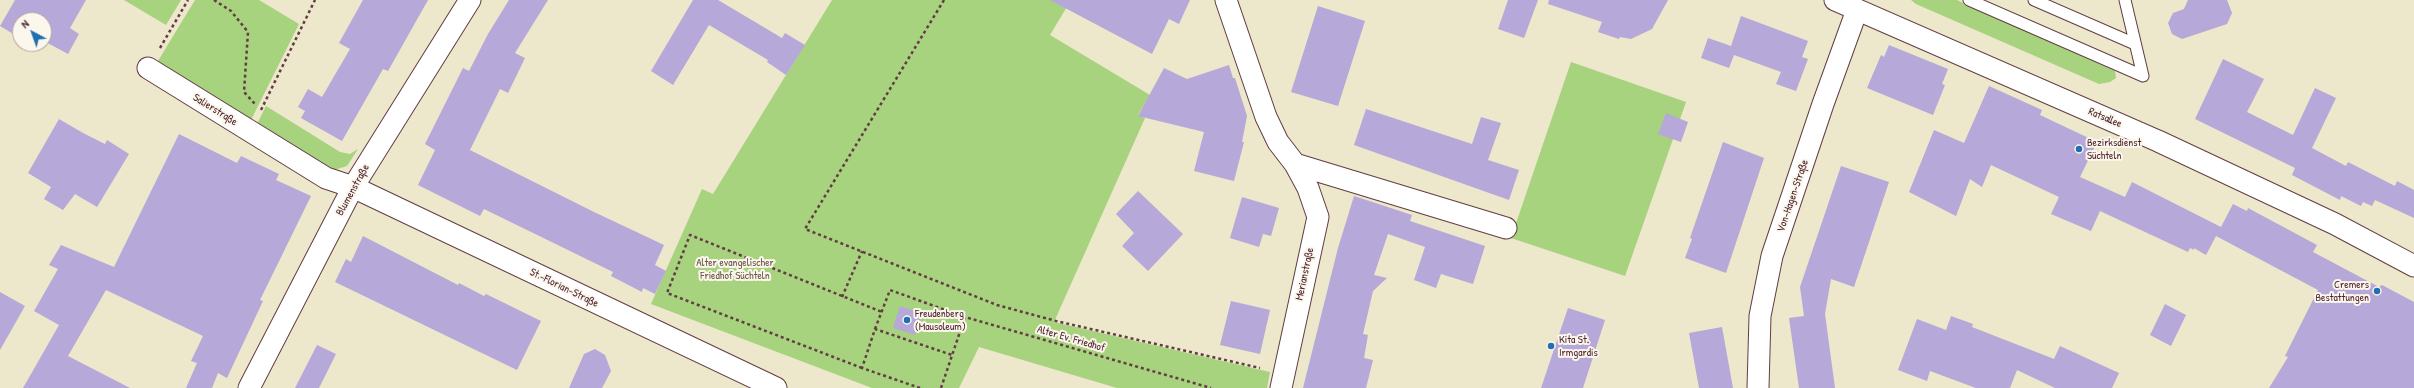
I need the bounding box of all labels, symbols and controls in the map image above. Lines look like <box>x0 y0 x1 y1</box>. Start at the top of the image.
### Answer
north arrow <box>12 12 52 52</box>
text: N <box>18 16 32 31</box>
street label: Salierstraße <box>190 91 240 129</box>
street label: Ratsallee <box>2086 105 2124 131</box>
place label: Bezirksdienst Süchteln <box>2087 136 2141 162</box>
marker: Bezirksdienst Süchteln <box>2074 144 2084 154</box>
street label: Von-Hagen-Straße <box>1774 158 1812 234</box>
street label: Blumenstraße <box>334 162 372 218</box>
street label: Merianstraße <box>1293 246 1317 302</box>
park label: Alter evangelischer Friedhof Süchteln <box>696 256 774 282</box>
street label: St.-Florian-Straße <box>527 266 601 310</box>
place label: Cremers Bestattungen <box>2316 278 2369 304</box>
marker: Cremers Bestattungen <box>2372 286 2382 296</box>
place label: Freudenberg (Mausoleum) <box>915 307 966 333</box>
marker: Freudenberg (Mausoleum) <box>902 315 912 325</box>
street label: Alter Ev. Friedhof <box>1036 323 1106 355</box>
place label: Kita St. Irmgardis <box>1559 333 1598 359</box>
marker: Kita St. Irmgardis <box>1546 341 1556 351</box>

